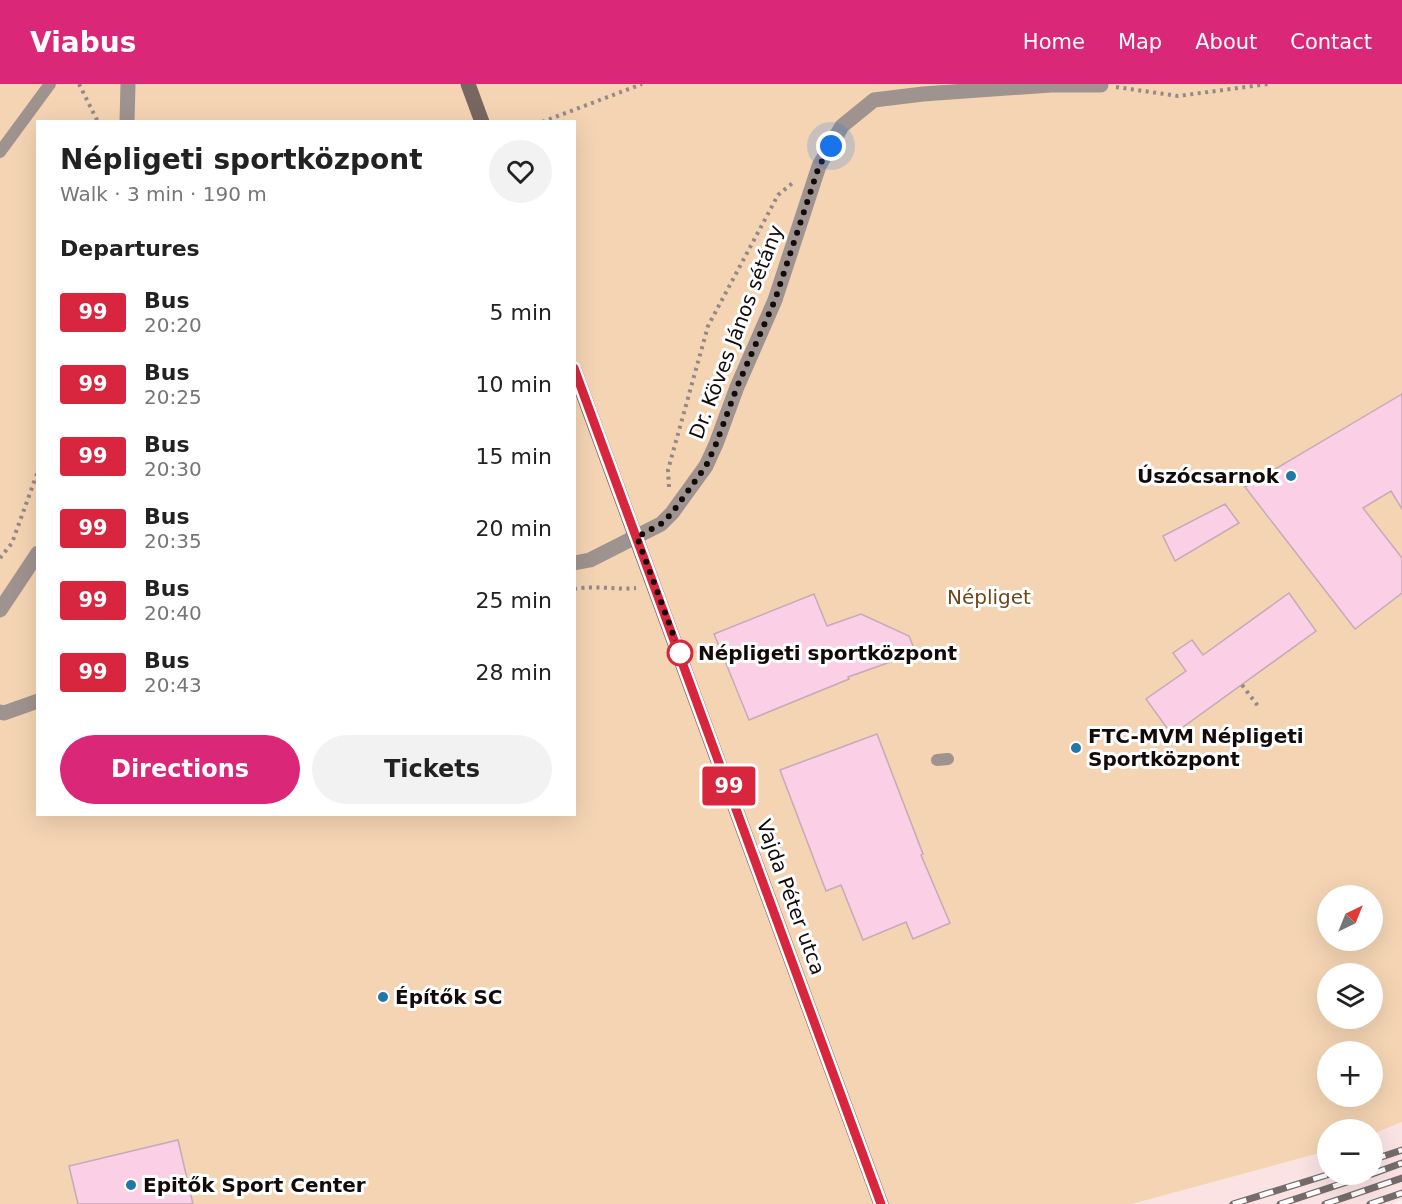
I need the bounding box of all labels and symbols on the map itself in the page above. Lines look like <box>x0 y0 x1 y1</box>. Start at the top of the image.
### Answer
your location <box>816 131 846 161</box>
street label: Dr. Köves János sétány <box>684 222 788 442</box>
place label: Úszócsarnok <box>1137 464 1280 488</box>
marker: Úszócsarnok <box>1284 469 1298 483</box>
park label: Népliget <box>947 585 1031 609</box>
marker: Népligeti sportközpont <box>667 640 693 666</box>
place label: Népligeti sportközpont <box>698 641 957 665</box>
place label: FTC-MVM Népligeti Sportközpont <box>1088 724 1304 771</box>
marker: FTC-MVM Népligeti Sportközpont <box>1069 741 1083 755</box>
line badge: 99 <box>702 766 756 806</box>
street label: Vajda Péter utca <box>752 816 830 978</box>
north arrow <box>1317 885 1383 951</box>
place label: Építők SC <box>395 985 502 1009</box>
marker: Építők SC <box>376 990 390 1004</box>
place label: Epitők Sport Center <box>143 1173 366 1197</box>
marker: Epitők Sport Center <box>124 1178 138 1192</box>

